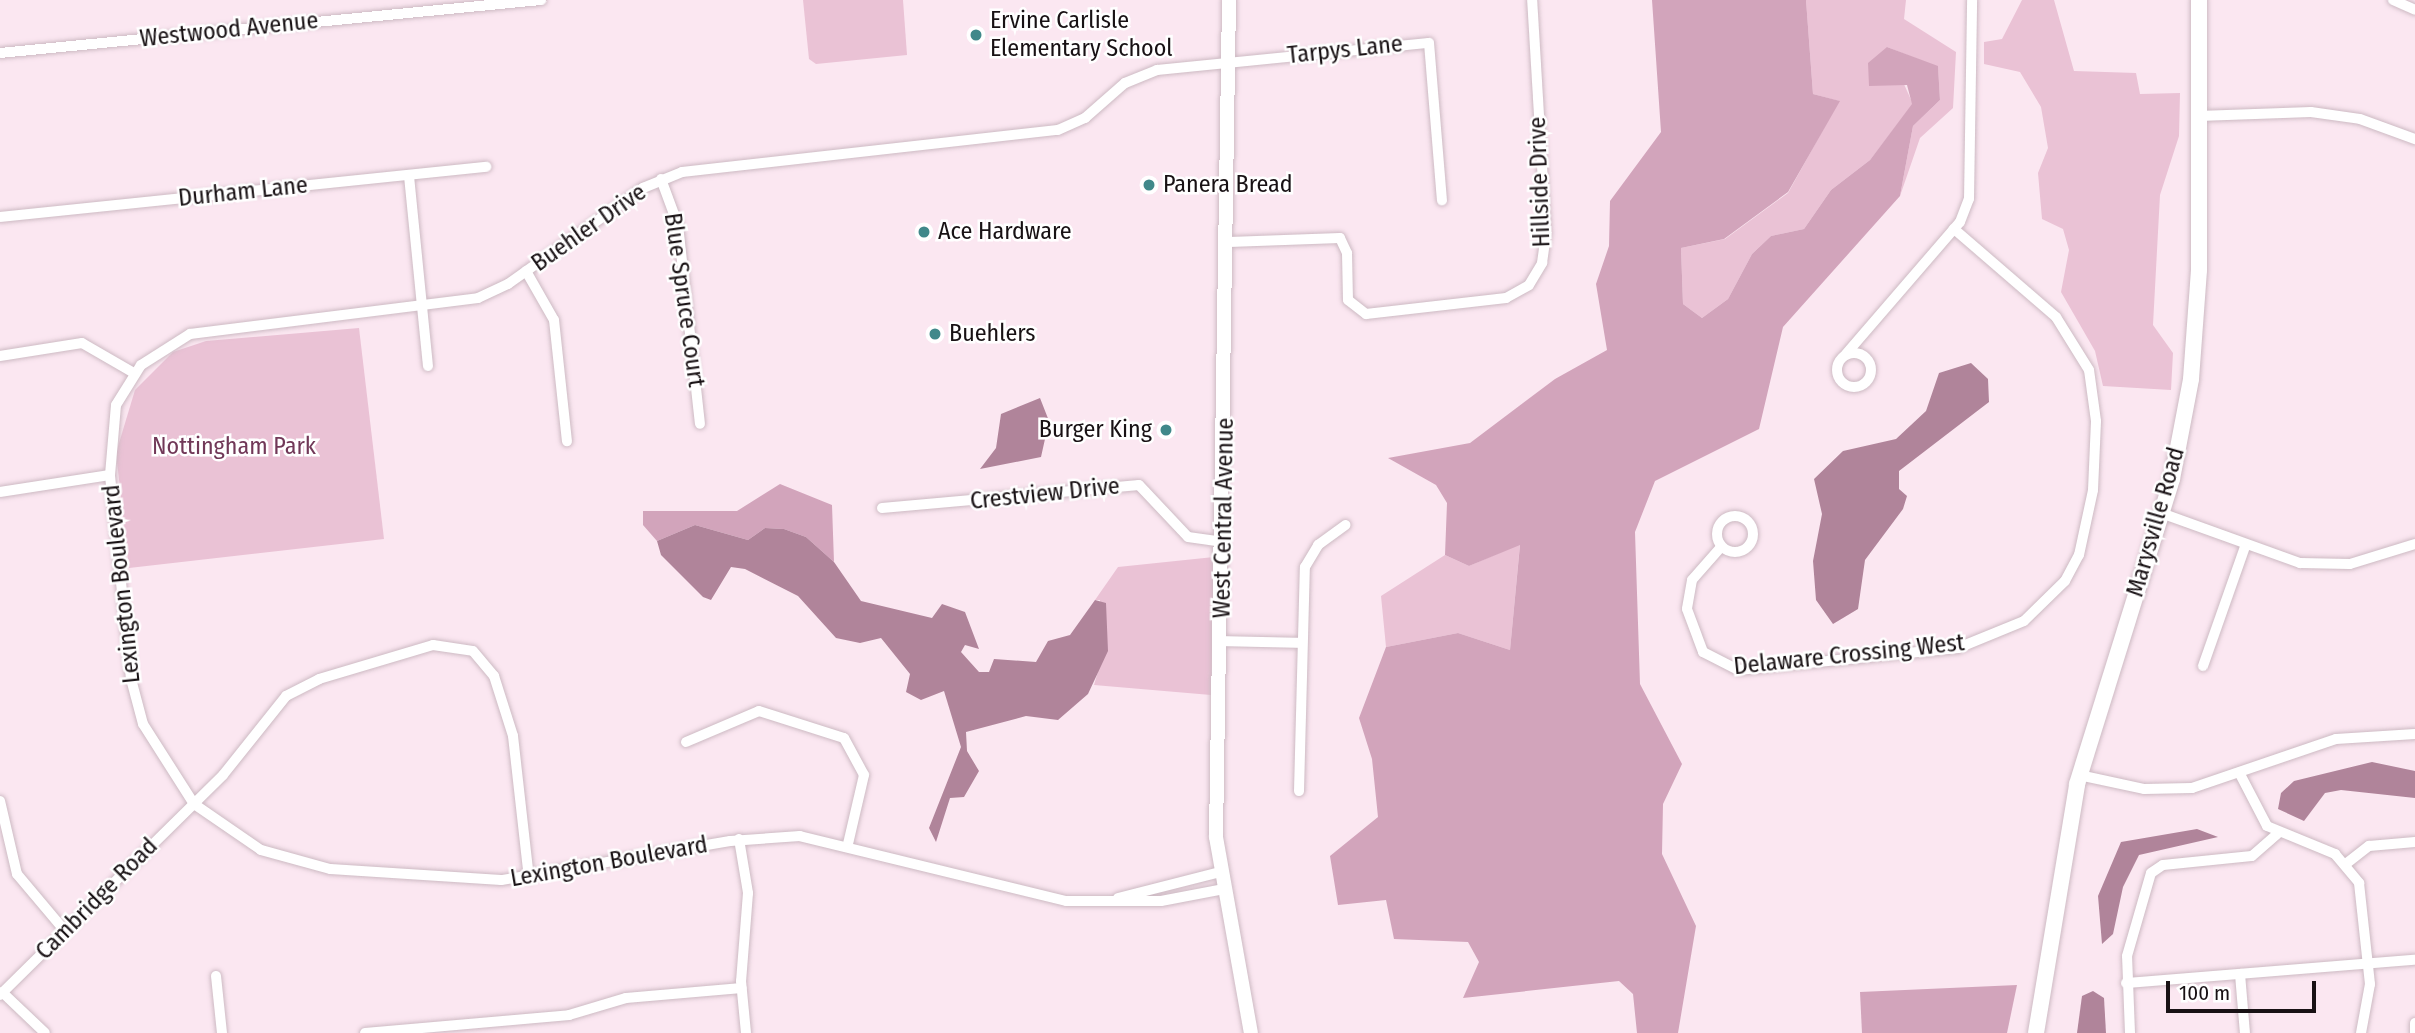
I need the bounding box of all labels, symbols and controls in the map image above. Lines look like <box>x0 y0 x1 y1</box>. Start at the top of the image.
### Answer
street label: Westwood Avenue <box>138 6 320 54</box>
place label: Ervine Carlisle Elementary School <box>990 7 1173 63</box>
marker: Ervine Carlisle Elementary School <box>968 27 984 43</box>
street label: Tarpys Lane <box>1286 30 1404 70</box>
street label: Hillside Drive <box>1523 116 1557 248</box>
street label: Durham Lane <box>177 171 309 213</box>
place label: Panera Bread <box>1163 171 1293 199</box>
marker: Panera Bread <box>1141 177 1157 193</box>
street label: Buehler Drive <box>526 178 652 278</box>
street label: Blue Spruce Court <box>658 211 710 389</box>
place label: Ace Hardware <box>938 218 1072 246</box>
marker: Ace Hardware <box>916 224 932 240</box>
place label: Buehlers <box>949 320 1036 348</box>
marker: Buehlers <box>927 326 943 342</box>
place label: Burger King <box>1039 416 1152 444</box>
street label: West Central Avenue <box>1208 417 1240 619</box>
marker: Burger King <box>1158 422 1174 438</box>
park label: Nottingham Park <box>152 433 316 461</box>
street label: Marysville Road <box>2121 444 2191 600</box>
street label: Crestview Drive <box>969 472 1121 516</box>
street label: Lexington Boulevard <box>97 483 147 685</box>
street label: Delaware Crossing West <box>1732 629 1966 681</box>
street label: Lexington Boulevard <box>508 830 710 894</box>
street label: Cambridge Road <box>30 832 164 966</box>
scale bar <box>2170 967 2320 1011</box>
text: 100 m <box>2179 980 2230 1006</box>

